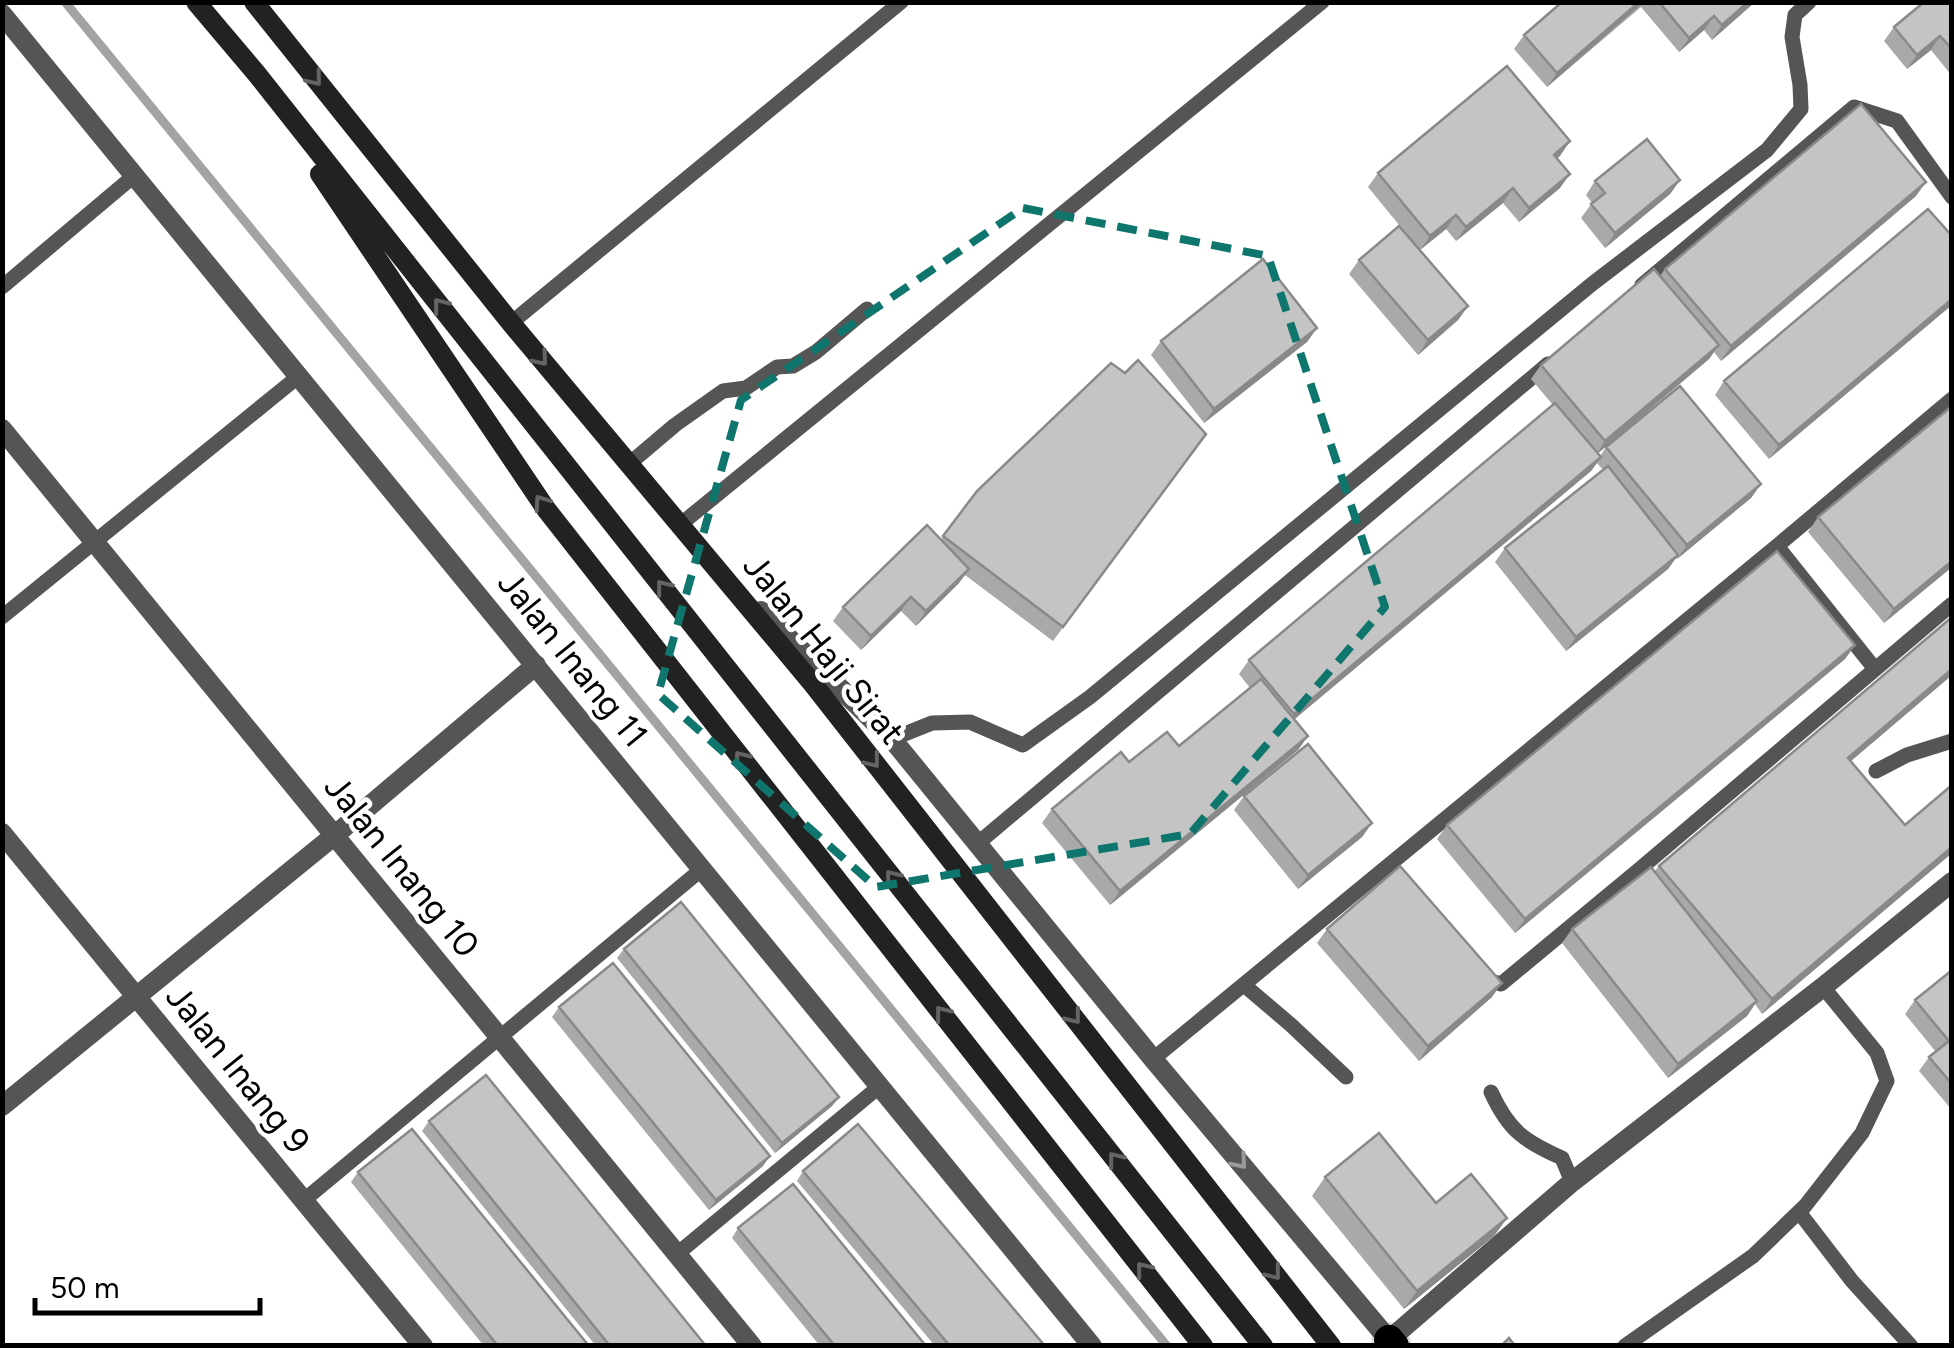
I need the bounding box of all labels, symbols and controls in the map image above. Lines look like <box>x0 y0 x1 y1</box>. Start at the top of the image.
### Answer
one-way arrow <box>303 67 321 85</box>
one-way arrow <box>434 298 452 316</box>
one-way arrow <box>529 347 547 365</box>
one-way arrow <box>535 495 553 513</box>
street label: Jalan Haji Sirat <box>735 545 913 753</box>
street label: Jalan Inang 11 <box>489 563 657 755</box>
one-way arrow <box>657 580 675 598</box>
one-way arrow <box>862 750 879 768</box>
one-way arrow <box>735 751 753 769</box>
street label: Jalan Inang 10 <box>316 766 488 966</box>
one-way arrow <box>886 870 904 888</box>
street label: Jalan Inang 9 <box>157 976 319 1162</box>
one-way arrow <box>1062 1006 1080 1024</box>
one-way arrow <box>936 1007 954 1025</box>
one-way arrow <box>1228 1150 1246 1168</box>
one-way arrow <box>1109 1152 1127 1170</box>
scale bar <box>35 1253 260 1315</box>
one-way arrow <box>1262 1261 1280 1279</box>
one-way arrow <box>1137 1262 1155 1280</box>
text: 50 m <box>50 1269 119 1306</box>

